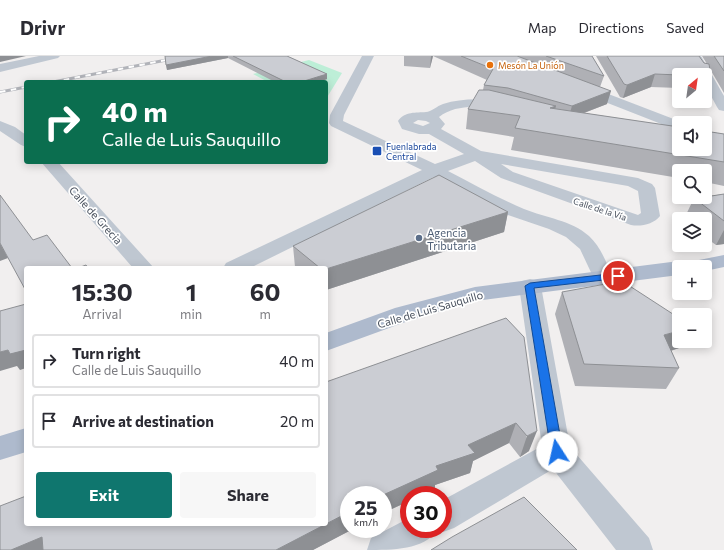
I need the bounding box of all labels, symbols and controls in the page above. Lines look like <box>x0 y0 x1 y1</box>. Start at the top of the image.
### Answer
text: Drivr <box>20 16 65 39</box>
text: Map <box>528 19 557 36</box>
text: Directions <box>579 19 644 36</box>
text: Saved <box>666 19 704 36</box>
marker: Mesón La Unión <box>485 60 495 70</box>
place label: Mesón La Unión <box>498 60 564 71</box>
north arrow <box>672 68 712 108</box>
map controls <box>672 68 712 348</box>
text: 40 m <box>102 94 168 128</box>
icon: right <box>36 96 88 148</box>
button: sound <box>672 116 712 156</box>
text: Calle de Luis Sauquillo <box>102 128 281 150</box>
place label: Fuenlabrada Central <box>386 141 437 162</box>
marker: Fuenlabrada Central <box>371 145 383 157</box>
button: search <box>672 164 712 204</box>
street label: Calle de Grecia <box>67 183 125 247</box>
street label: Calle de la Vía <box>572 195 628 223</box>
button: layers <box>672 212 712 252</box>
place label: Agencia Tributaria <box>427 226 476 252</box>
marker: Agencia Tributaria <box>414 233 424 243</box>
pin <box>601 259 635 293</box>
button: + <box>672 260 712 300</box>
icon: arrive <box>607 265 629 287</box>
text: 15:30 <box>71 277 133 306</box>
text: 1 <box>186 277 197 306</box>
text: 60 <box>250 277 281 306</box>
street label: Calle de Luis Sauquillo <box>376 288 485 330</box>
text: Arrival <box>82 306 122 322</box>
text: min <box>180 306 202 322</box>
text: m <box>259 306 271 322</box>
button: − <box>672 308 712 348</box>
text: Turn right <box>72 344 141 362</box>
icon: right <box>38 350 60 372</box>
text: 40 m <box>279 352 314 370</box>
text: Calle de Luis Sauquillo <box>72 362 201 378</box>
icon: arrive <box>38 410 60 432</box>
text: Arrive at destination <box>72 412 214 430</box>
text: 20 m <box>280 412 314 430</box>
position arrow <box>536 431 578 473</box>
button: Exit <box>36 472 172 518</box>
button: Share <box>180 472 316 518</box>
speed limit sign: 30 <box>400 486 452 538</box>
text: 25 <box>354 495 378 519</box>
text: km/h <box>354 516 378 528</box>

